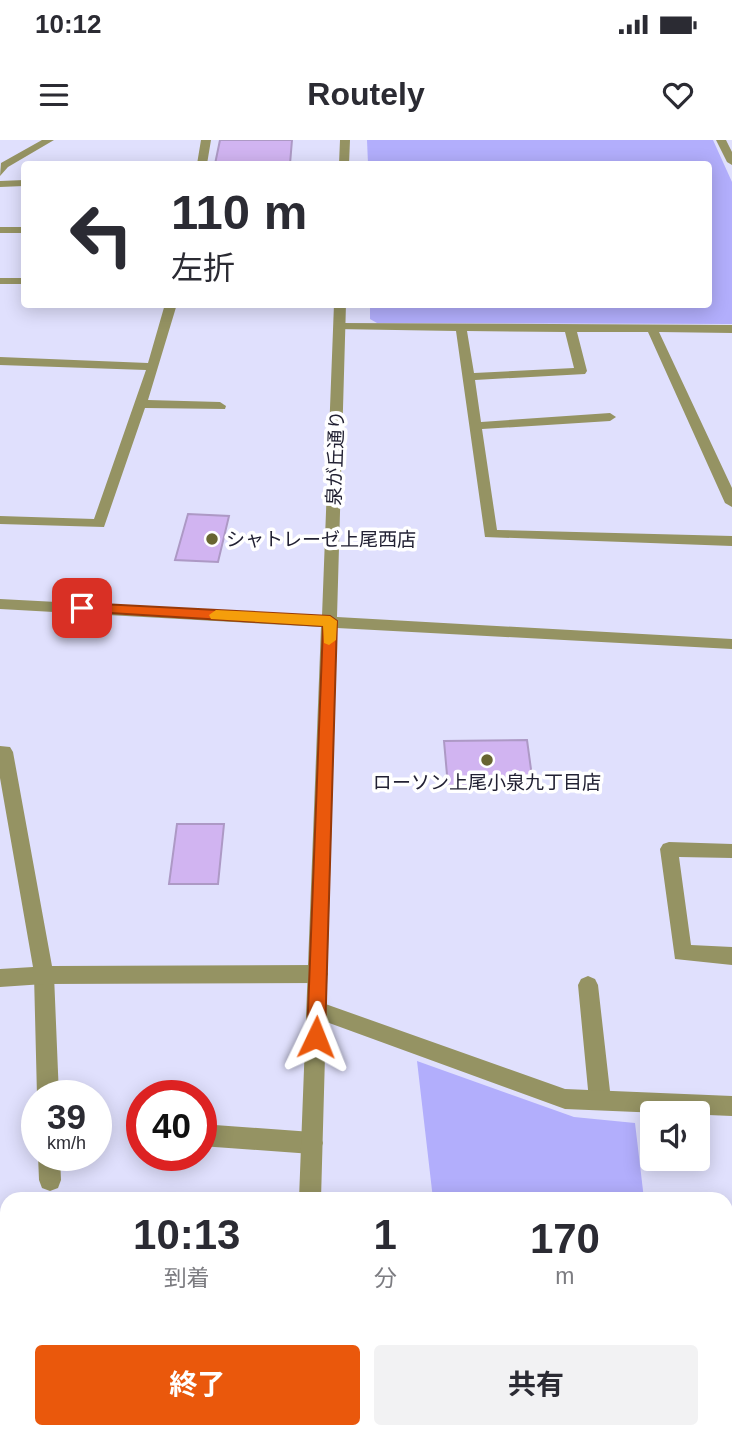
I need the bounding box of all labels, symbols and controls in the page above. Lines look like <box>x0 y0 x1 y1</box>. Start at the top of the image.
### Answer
text: 10:12 <box>35 9 102 39</box>
icon: menu <box>35 76 73 114</box>
text: Routely <box>307 76 425 112</box>
icon: heart <box>659 76 697 114</box>
text: 110 m <box>171 185 307 239</box>
icon: left <box>56 189 147 280</box>
text: 左折 <box>171 250 235 286</box>
street label: 泉が丘通り <box>323 410 348 506</box>
place label: シャトレーゼ上尾西店 <box>226 529 416 550</box>
marker: シャトレーゼ上尾西店 <box>204 531 220 547</box>
pin <box>52 578 112 638</box>
icon: arrive <box>63 589 101 627</box>
marker: ローソン上尾小泉九丁目店 <box>479 752 495 768</box>
place label: ローソン上尾小泉九丁目店 <box>373 772 601 793</box>
position arrow <box>279 1000 353 1074</box>
speed limit sign: 40 <box>126 1080 217 1171</box>
text: 39 <box>47 1097 86 1136</box>
map controls <box>640 1101 710 1171</box>
button: sound <box>640 1101 710 1171</box>
text: km/h <box>47 1133 86 1153</box>
text: 10:13 <box>133 1211 240 1258</box>
text: 1 <box>373 1211 397 1258</box>
text: 170 <box>530 1215 600 1262</box>
text: m <box>555 1263 575 1289</box>
text: 到着 <box>164 1265 210 1291</box>
text: 分 <box>374 1265 397 1291</box>
button: 終了 <box>35 1345 360 1425</box>
button: 共有 <box>374 1345 698 1425</box>

